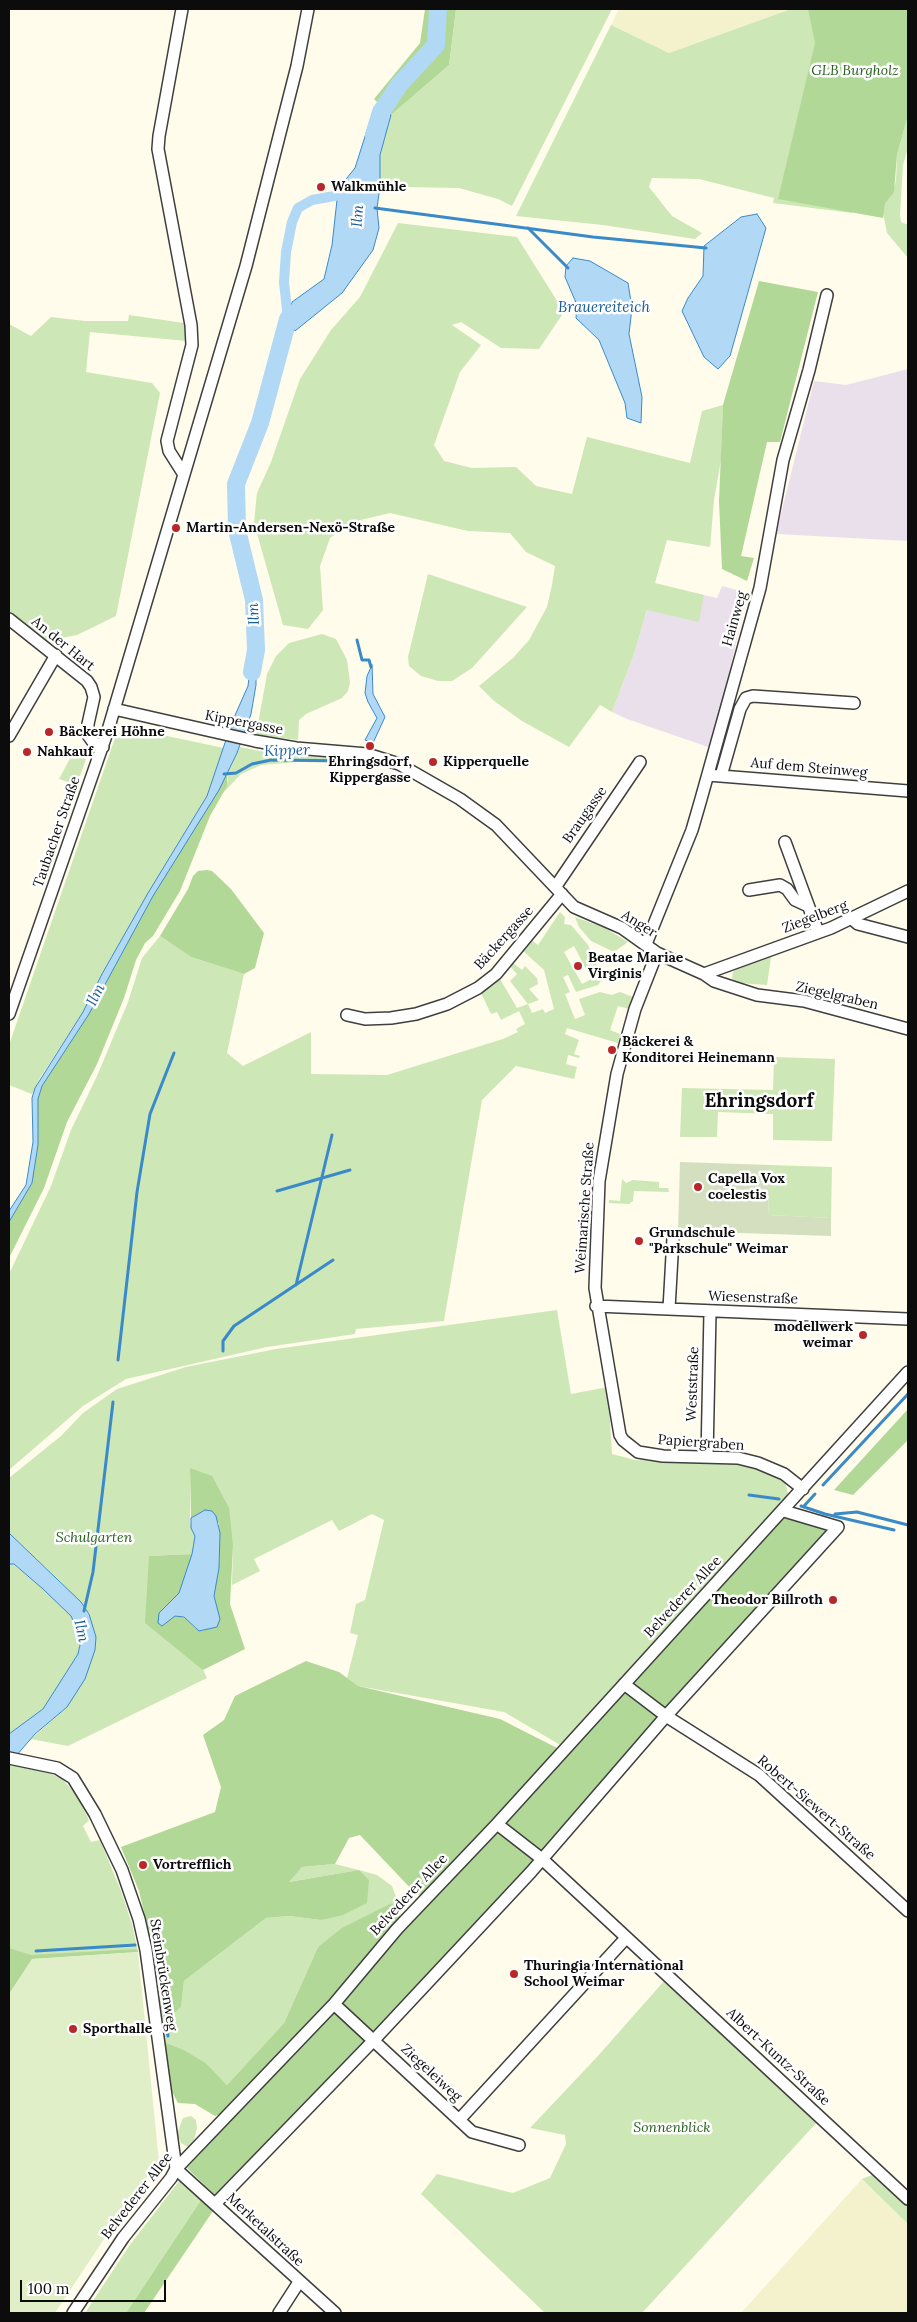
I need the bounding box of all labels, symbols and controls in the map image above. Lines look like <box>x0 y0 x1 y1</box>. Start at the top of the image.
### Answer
park label: GLB Burgholz <box>811 63 899 79</box>
place label: Walkmühle <box>331 179 406 195</box>
marker: Walkmühle <box>315 181 327 193</box>
water label: Ilm <box>348 204 368 228</box>
water label: Brauereiteich <box>558 299 650 317</box>
place label: Martin-Andersen-Nexö-Straße <box>186 520 395 536</box>
marker: Martin-Andersen-Nexö-Straße <box>170 522 182 534</box>
street label: Hainweg <box>719 589 751 649</box>
water label: Ilm <box>244 602 264 626</box>
street label: An der Hart <box>28 613 98 675</box>
street label: Kippergasse <box>203 707 285 739</box>
place label: Bäckerei Höhne <box>59 724 165 740</box>
marker: Bäckerei Höhne <box>43 726 55 738</box>
marker: Ehringsdorf, Kippergasse <box>364 740 376 752</box>
water label: Kipper <box>264 741 310 761</box>
place label: Nahkauf <box>37 744 93 760</box>
marker: Nahkauf <box>21 746 33 758</box>
place label: Ehringsdorf, Kippergasse <box>328 754 412 786</box>
place label: Kipperquelle <box>443 754 529 770</box>
street label: Auf dem Steinweg <box>750 755 868 781</box>
marker: Kipperquelle <box>427 756 439 768</box>
street label: Taubacher Straße <box>30 774 84 890</box>
street label: Braugasse <box>559 783 611 847</box>
street label: Ziegelberg <box>780 897 850 937</box>
street label: Bäckergasse <box>471 903 537 973</box>
street label: Anger <box>618 907 660 941</box>
place label: Beatae Mariae Virginis <box>588 950 683 982</box>
marker: Beatae Mariae Virginis <box>572 960 584 972</box>
street label: Ziegelgraben <box>794 978 880 1014</box>
water label: Ilm <box>83 981 109 1009</box>
place label: Bäckerei & Konditorei Heinemann <box>622 1034 775 1066</box>
marker: Bäckerei & Konditorei Heinemann <box>606 1044 618 1056</box>
district label: Ehringsdorf <box>704 1091 814 1113</box>
street label: Weimarische Straße <box>572 1142 598 1274</box>
place label: Capella Vox coelestis <box>708 1171 785 1204</box>
marker: Capella Vox coelestis <box>692 1181 704 1193</box>
place label: Grundschule "Parkschule" Weimar <box>649 1225 788 1258</box>
marker: Grundschule "Parkschule" Weimar <box>633 1235 645 1247</box>
street label: Wiesenstraße <box>708 1288 798 1308</box>
place label: modellwerk weimar <box>774 1319 853 1351</box>
marker: modellwerk weimar <box>857 1329 869 1341</box>
street label: Weststraße <box>683 1346 703 1422</box>
street label: Papiergraben <box>657 1432 745 1454</box>
park label: Schulgarten <box>56 1530 132 1546</box>
street label: Belvederer Allee <box>641 1553 725 1641</box>
place label: Theodor Billroth <box>712 1592 823 1608</box>
marker: Theodor Billroth <box>827 1594 839 1606</box>
water label: Ilm <box>70 1618 92 1644</box>
street label: Robert-Siewert-Straße <box>754 1752 878 1864</box>
street label: Belvederer Allee <box>367 1851 451 1939</box>
place label: Vortrefflich <box>153 1857 232 1873</box>
marker: Vortrefflich <box>137 1859 149 1871</box>
street label: Steinbrückenweg <box>146 1918 180 2032</box>
place label: Thuringia International School Weimar <box>524 1958 684 1990</box>
marker: Thuringia International School Weimar <box>508 1968 520 1980</box>
street label: Albert-Kuntz-Straße <box>723 2005 833 2109</box>
place label: Sporthalle <box>83 2021 152 2037</box>
marker: Sporthalle <box>67 2023 79 2035</box>
street label: Ziegeleiweg <box>397 2041 465 2105</box>
park label: Sonnenblick <box>633 2120 711 2136</box>
street label: Belvederer Allee <box>98 2149 176 2243</box>
street label: Merketalstraße <box>223 2190 307 2270</box>
scale bar <box>22 2270 169 2302</box>
text: 100 m <box>28 2279 69 2298</box>

